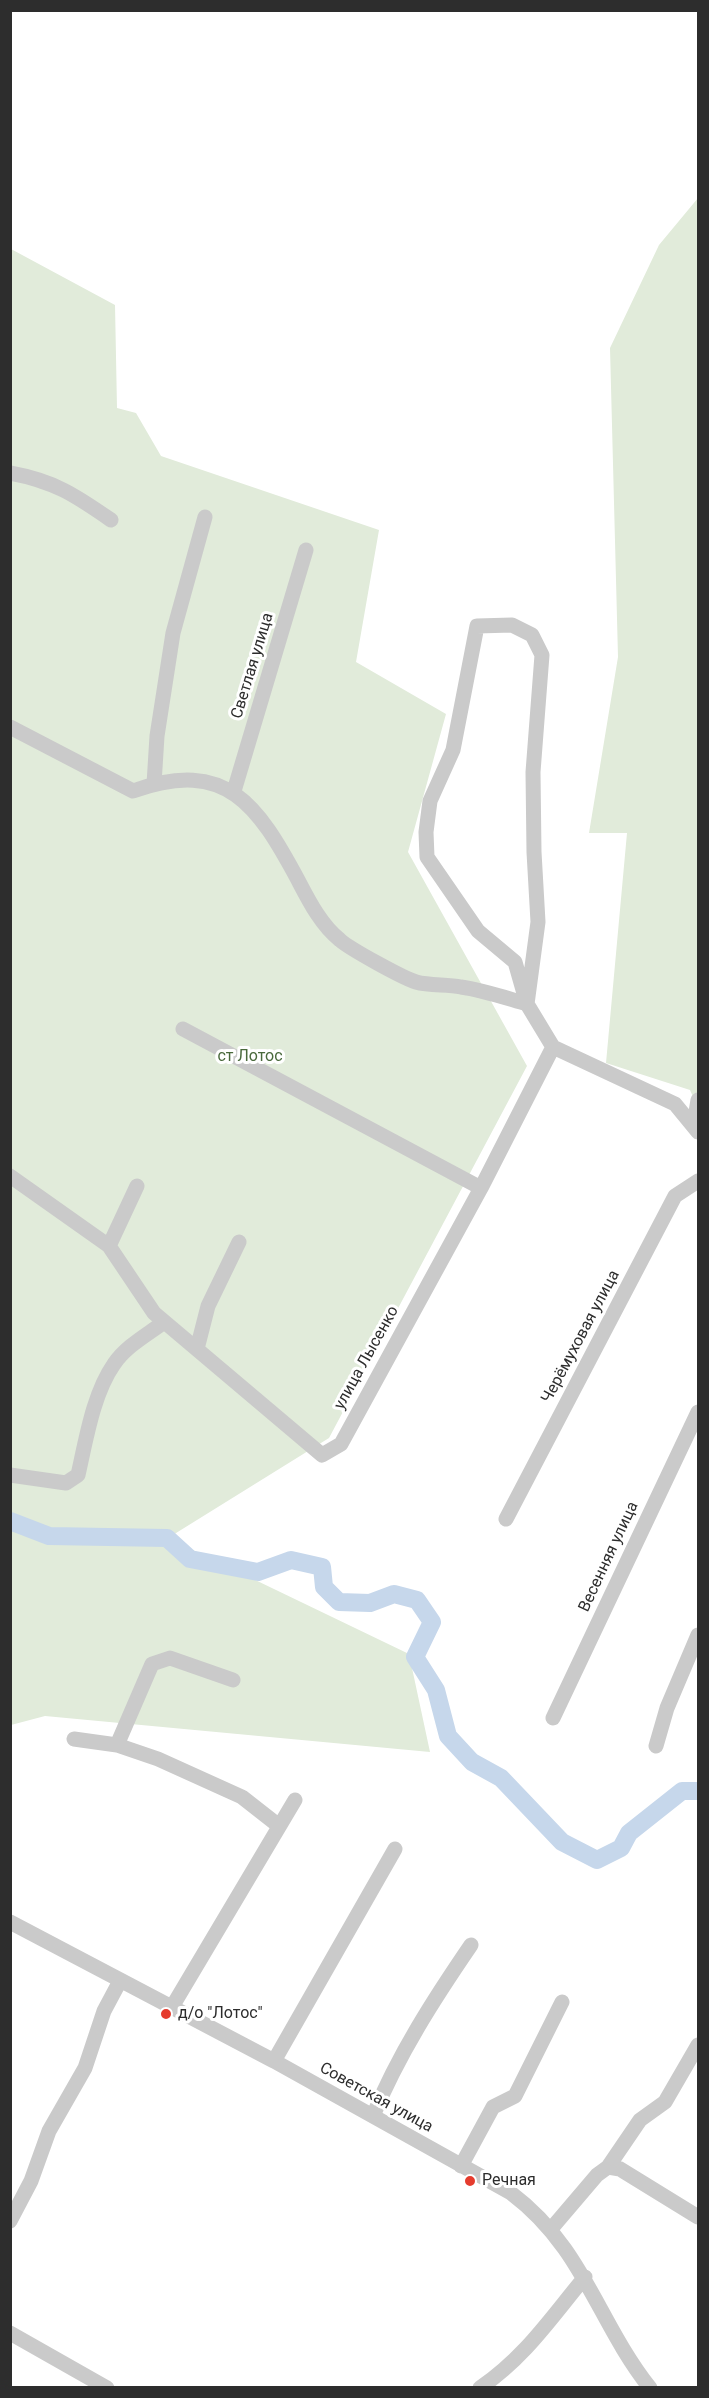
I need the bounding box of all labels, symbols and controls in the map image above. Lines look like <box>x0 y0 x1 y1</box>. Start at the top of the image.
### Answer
street label: Светлая улица <box>228 611 278 721</box>
park label: ст Лотос <box>217 1047 283 1067</box>
street label: Черёмуховая улица <box>538 1267 624 1407</box>
street label: улица Лысенко <box>331 1303 403 1413</box>
street label: Весенняя улица <box>575 1499 643 1615</box>
place label: д/о "Лотос" <box>178 2004 263 2024</box>
marker: д/о "Лотос" <box>159 2007 173 2021</box>
street label: Советская улица <box>316 2059 436 2137</box>
place label: Речная <box>482 2171 536 2191</box>
marker: Речная <box>463 2174 477 2188</box>

